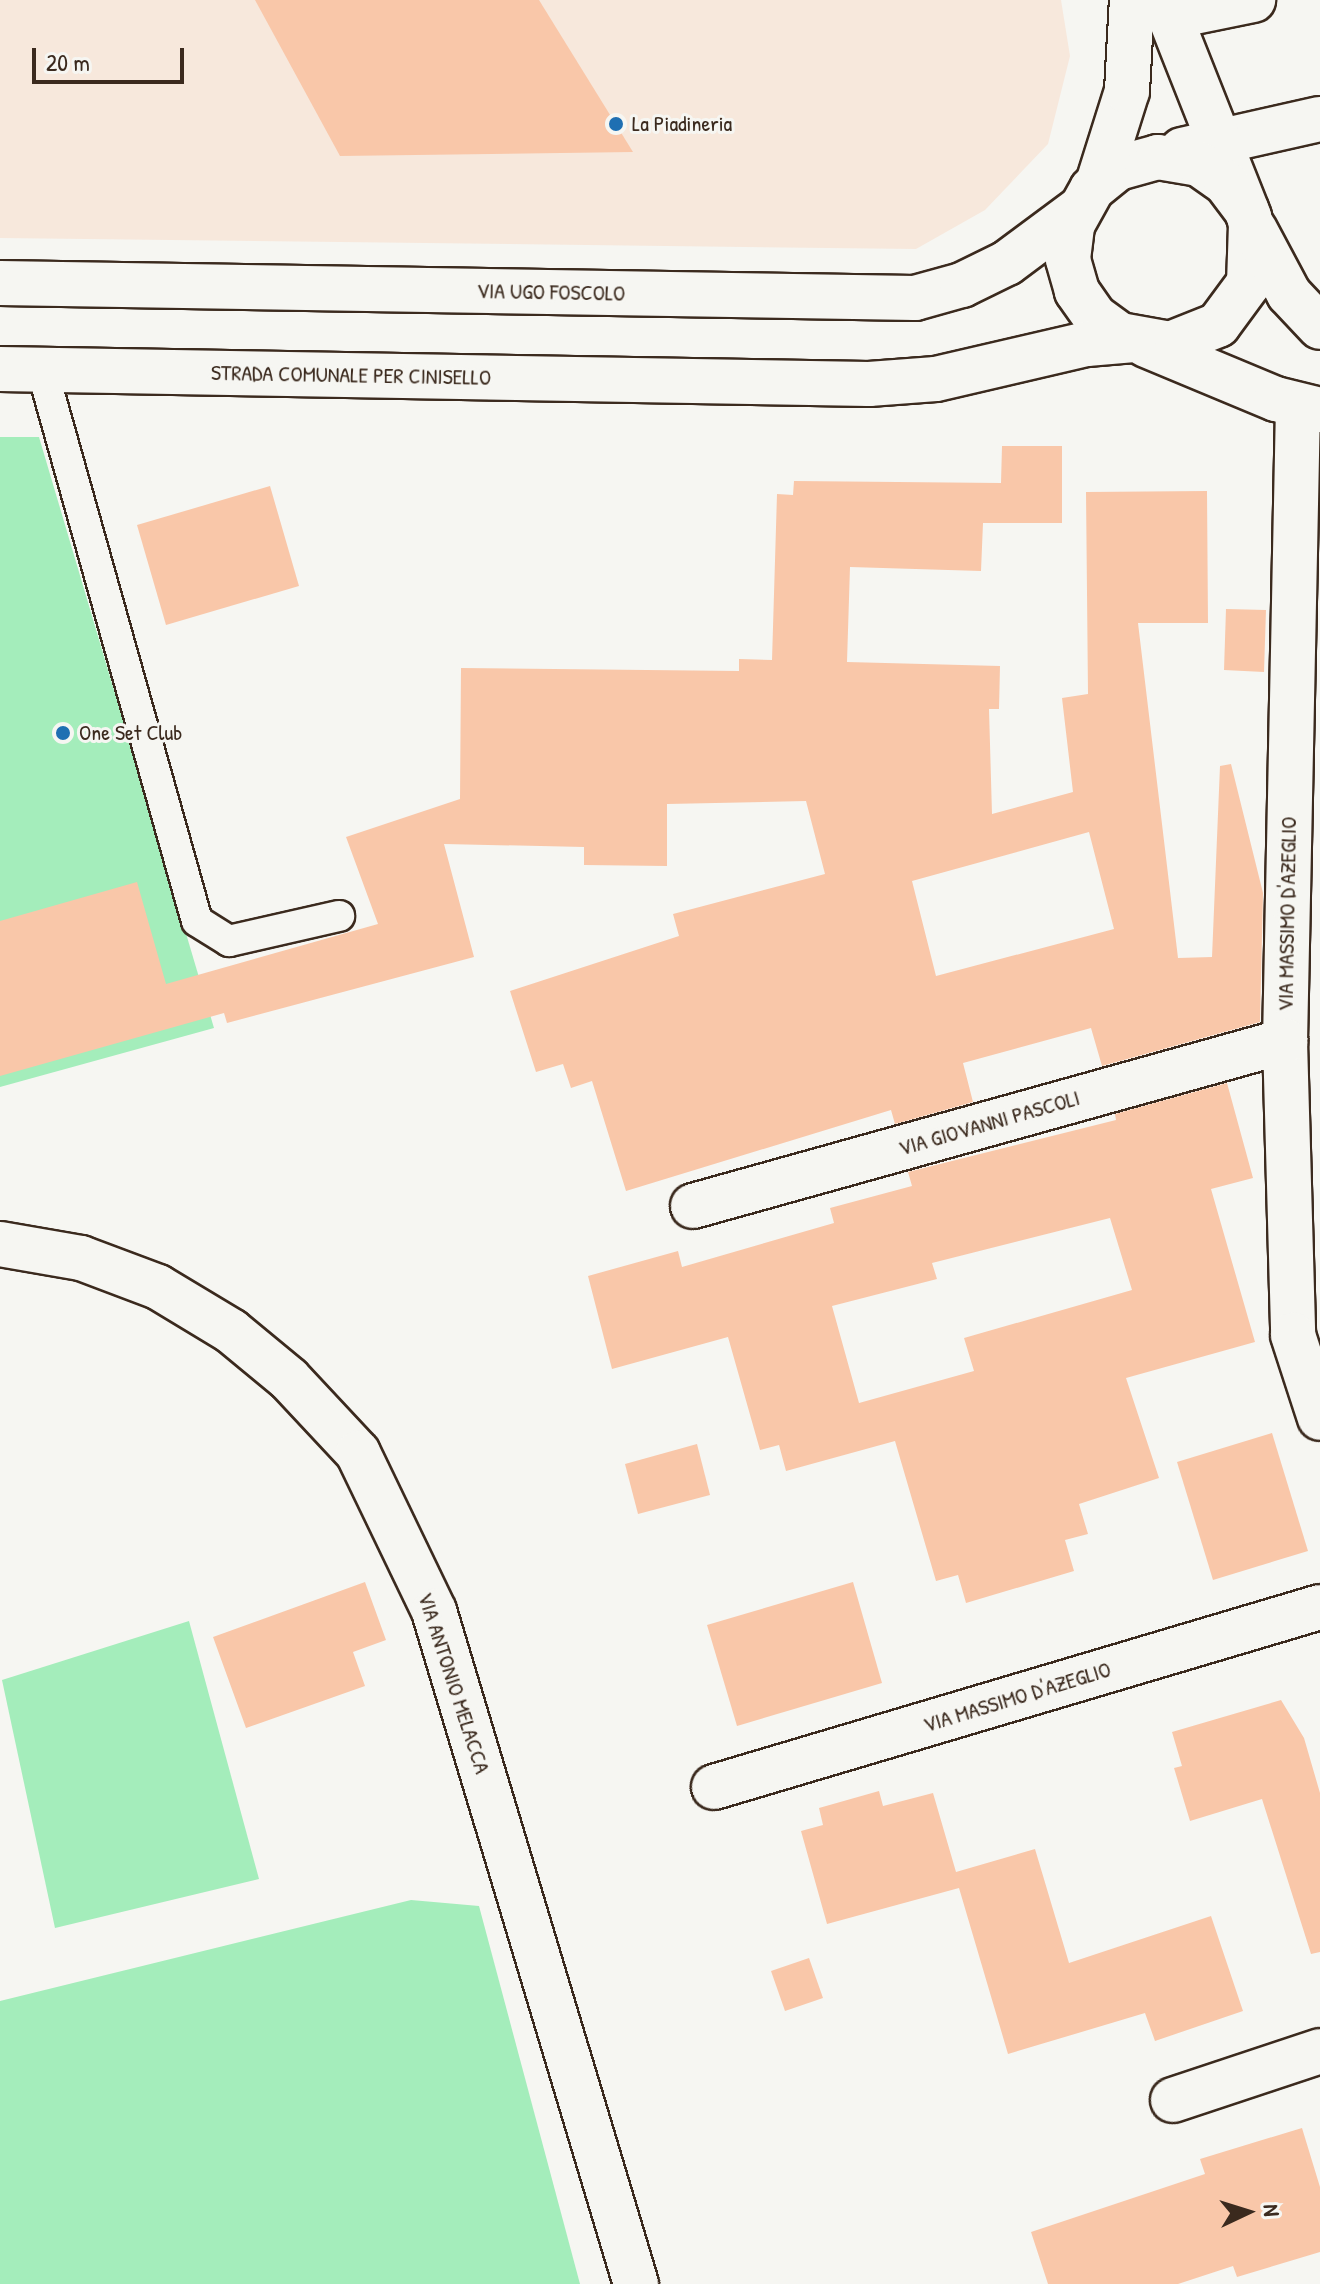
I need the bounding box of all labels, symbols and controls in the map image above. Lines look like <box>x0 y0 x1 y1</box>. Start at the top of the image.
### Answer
scale bar <box>36 32 188 82</box>
text: 20 m <box>46 46 90 78</box>
place label: La Piadineria <box>632 111 732 137</box>
marker: La Piadineria <box>607 115 625 133</box>
street label: VIA UGO FOSCOLO <box>476 278 626 306</box>
street label: STRADA COMUNALE PER CINISELLO <box>211 359 491 391</box>
place label: One Set Club <box>79 720 182 746</box>
marker: One Set Club <box>54 724 72 742</box>
street label: VIA MASSIMO D'AZEGLIO <box>1272 816 1302 1012</box>
street label: VIA GIOVANNI PASCOLI <box>895 1085 1083 1161</box>
street label: VIA ANTONIO MELACCA <box>412 1589 496 1777</box>
street label: VIA MASSIMO D'AZEGLIO <box>920 1656 1114 1738</box>
north arrow <box>1208 2172 1288 2252</box>
text: N <box>1257 2203 1287 2217</box>

